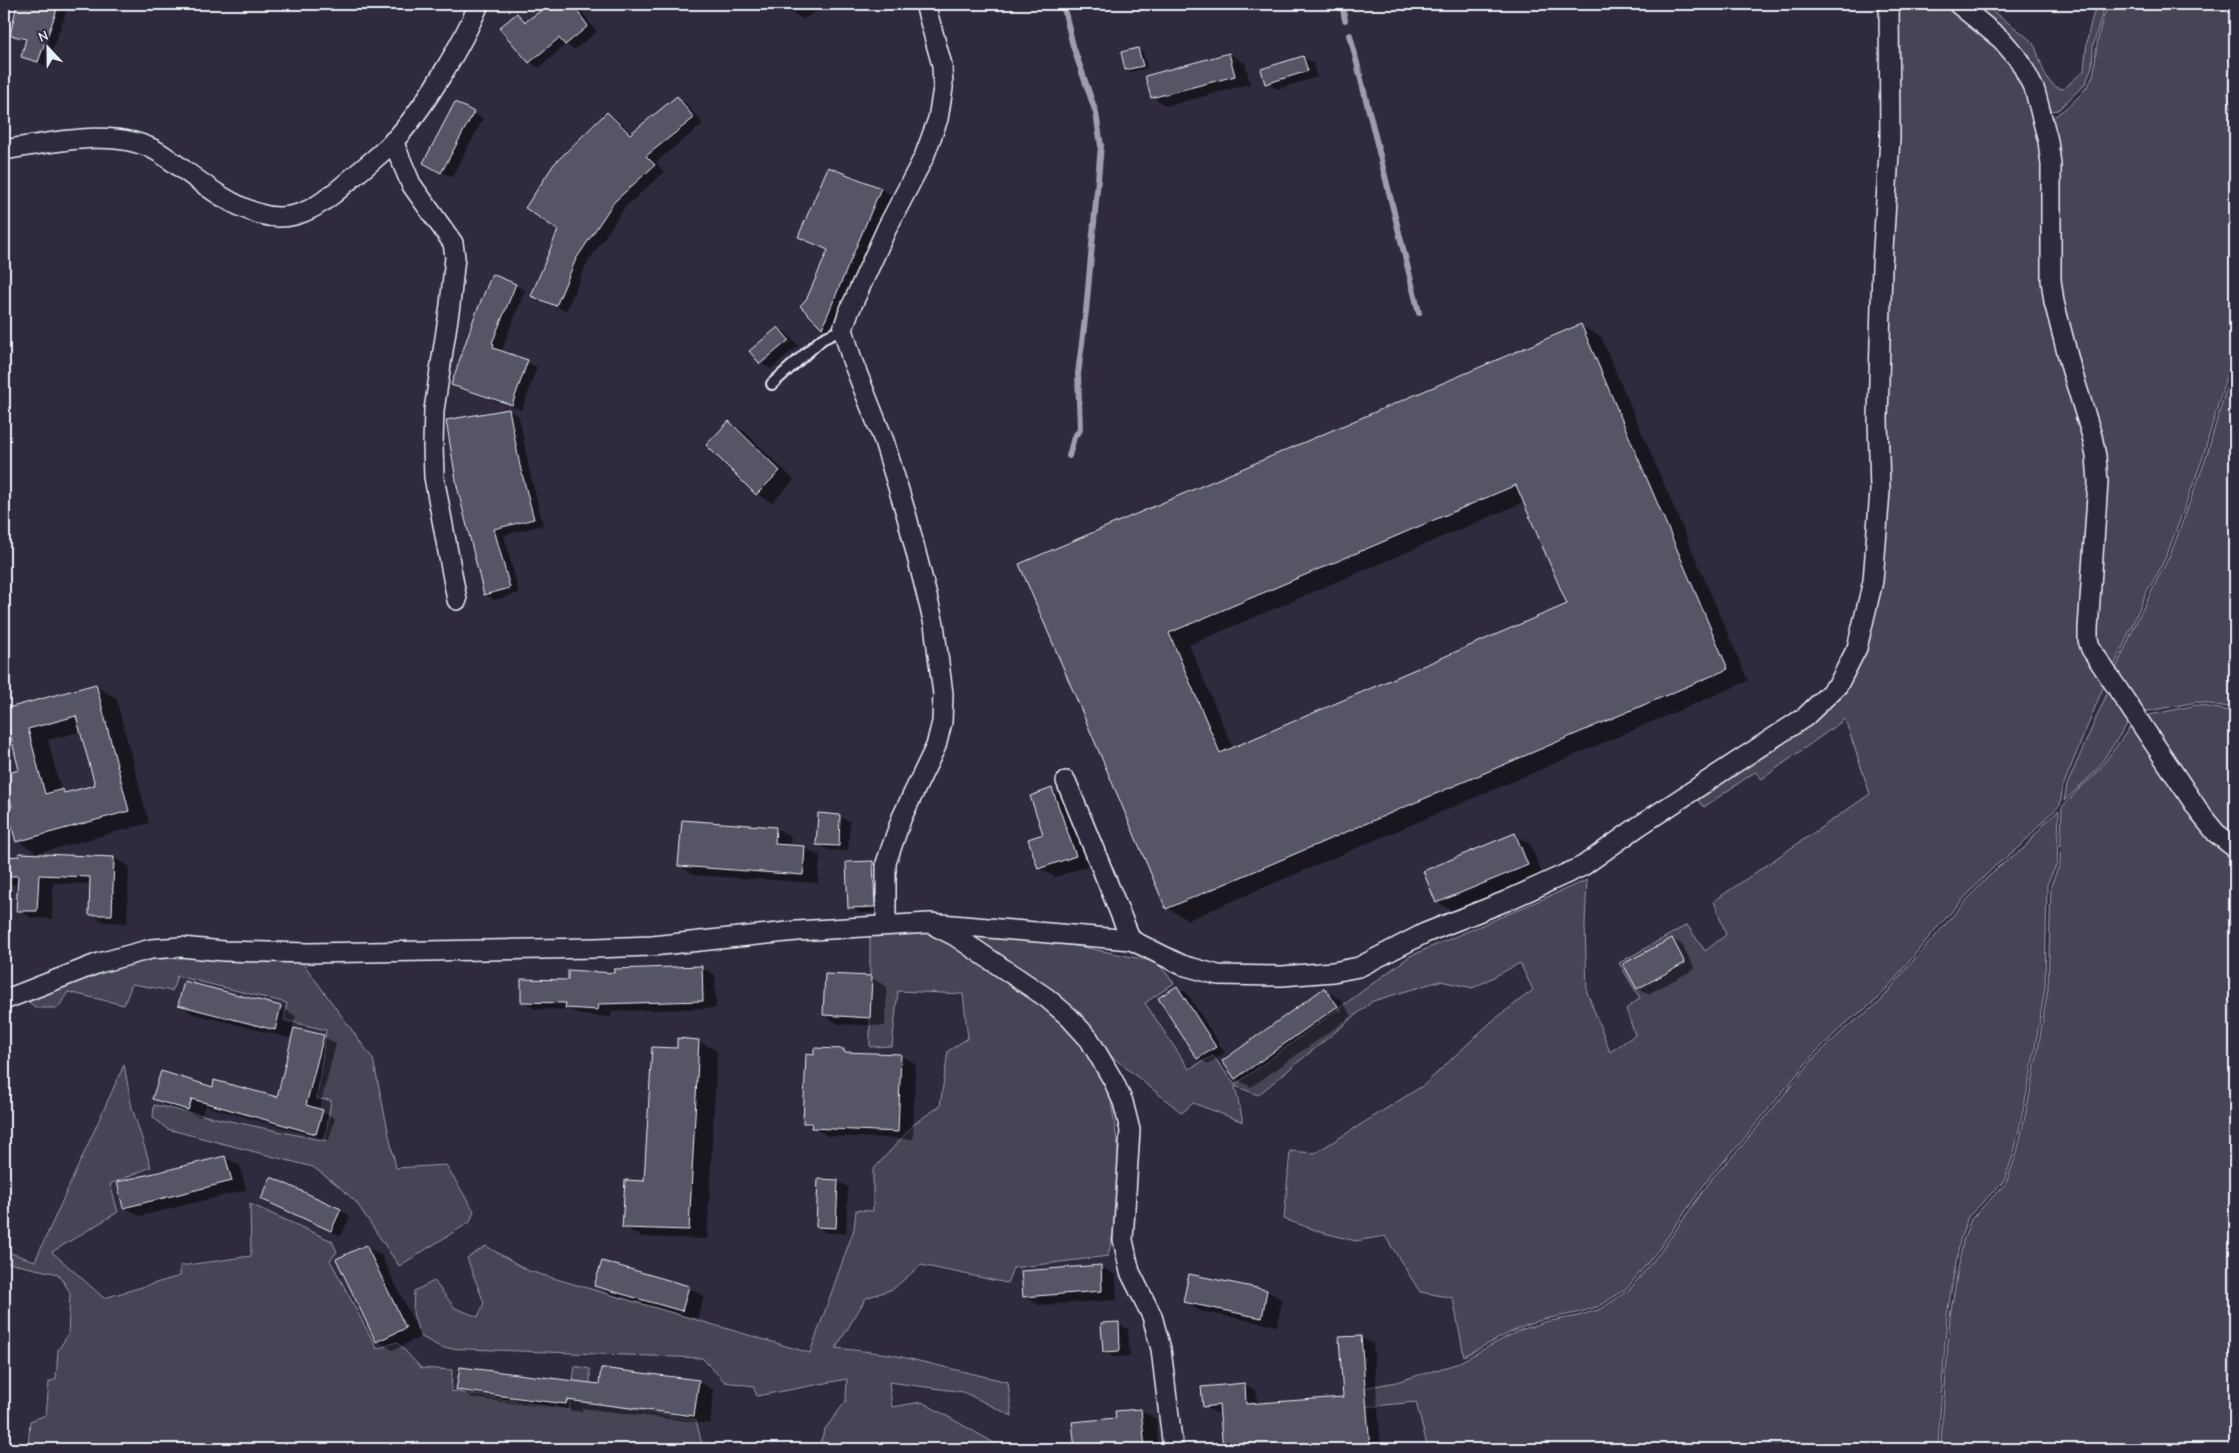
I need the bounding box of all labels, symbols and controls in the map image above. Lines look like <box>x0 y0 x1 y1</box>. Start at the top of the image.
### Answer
north arrow <box>22 22 72 72</box>
text: N <box>36 27 51 46</box>

